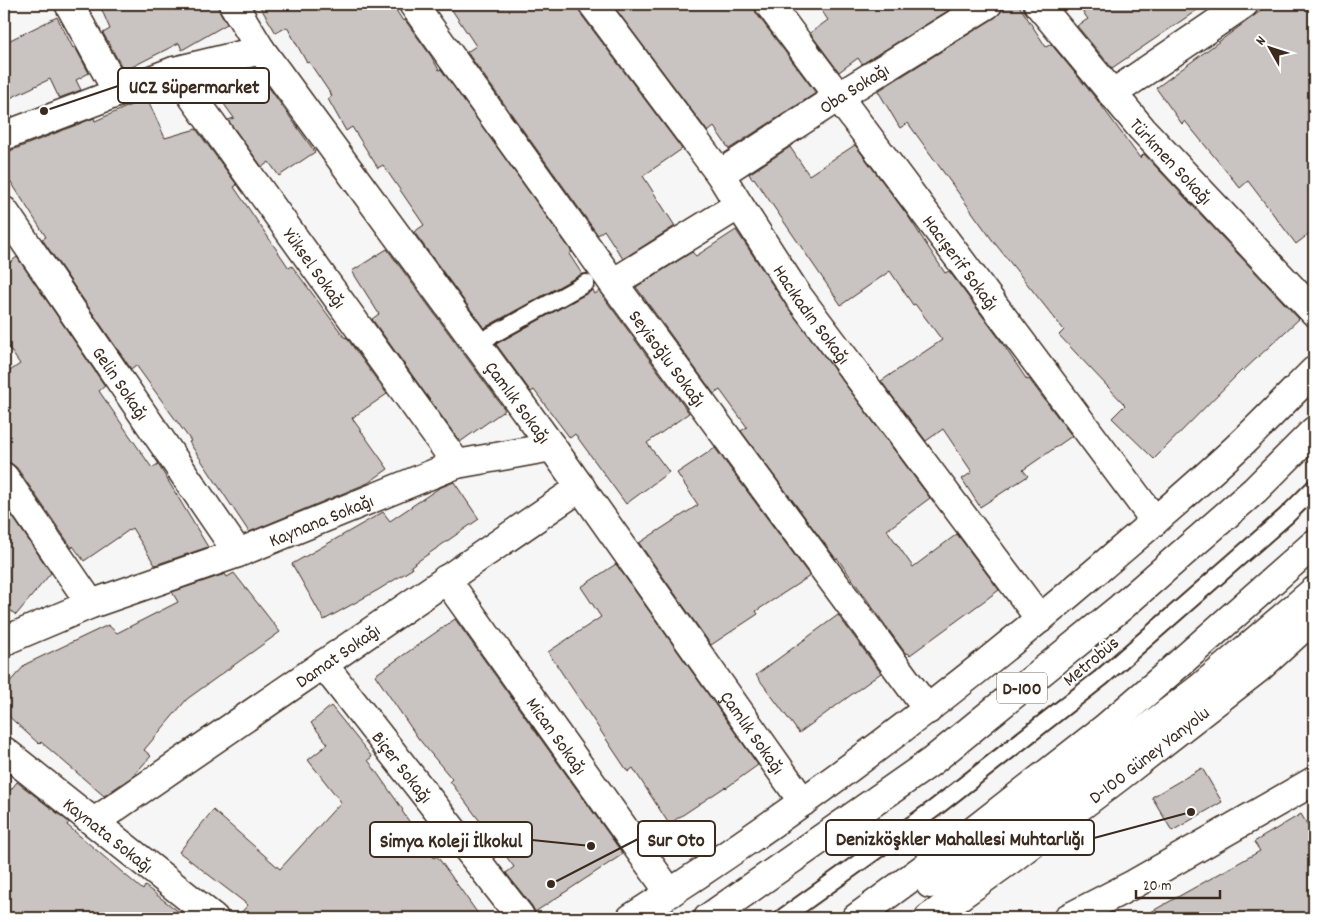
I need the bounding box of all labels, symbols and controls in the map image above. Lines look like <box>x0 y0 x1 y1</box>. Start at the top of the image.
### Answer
north arrow <box>1246 22 1296 72</box>
text: N <box>1252 32 1271 50</box>
street label: Oba Sokağı <box>815 58 895 123</box>
callout: UCZ Süpermarket <box>118 68 269 103</box>
text: UCZ Süpermarket <box>129 75 260 103</box>
street label: Türkmen Sokağı <box>1121 113 1217 213</box>
street label: Hacışerif Sokağı <box>914 211 1004 318</box>
street label: Yüksel Sokağı <box>274 224 351 315</box>
street label: Hacıkadın Sokağı <box>764 261 855 372</box>
street label: Seyisoğlu Sokağı <box>620 305 710 414</box>
street label: Gelin Sokağı <box>84 342 154 427</box>
street label: Çamlık Sokağı <box>477 357 555 451</box>
street label: Kaynana Sokağı <box>266 489 378 556</box>
street label: Damat Sokağı <box>291 619 387 696</box>
street label: Metrobüs <box>1058 631 1126 694</box>
road number: D-100 <box>997 672 1047 704</box>
street label: Çamlık Sokağı <box>712 687 789 781</box>
street label: Mican Sokağı <box>518 693 592 782</box>
street label: D-100 Güney Yanyolu <box>1085 701 1217 812</box>
street label: Biçer Sokağı <box>363 727 437 811</box>
street label: Kaynata Sokağı <box>56 793 158 882</box>
callout: Denizköşkler Mahallesi Muhtarlığı <box>826 820 1094 855</box>
callout: Sur Oto <box>638 821 715 856</box>
callout: Simya Koleji İlkokul <box>370 822 532 857</box>
text: Denizköşkler Mahallesi Muhtarlığı <box>836 827 1084 855</box>
text: Sur Oto <box>647 828 705 856</box>
text: Simya Koleji İlkokul <box>380 829 522 857</box>
scale bar <box>1136 867 1219 899</box>
text: 20 m <box>1143 876 1171 898</box>

